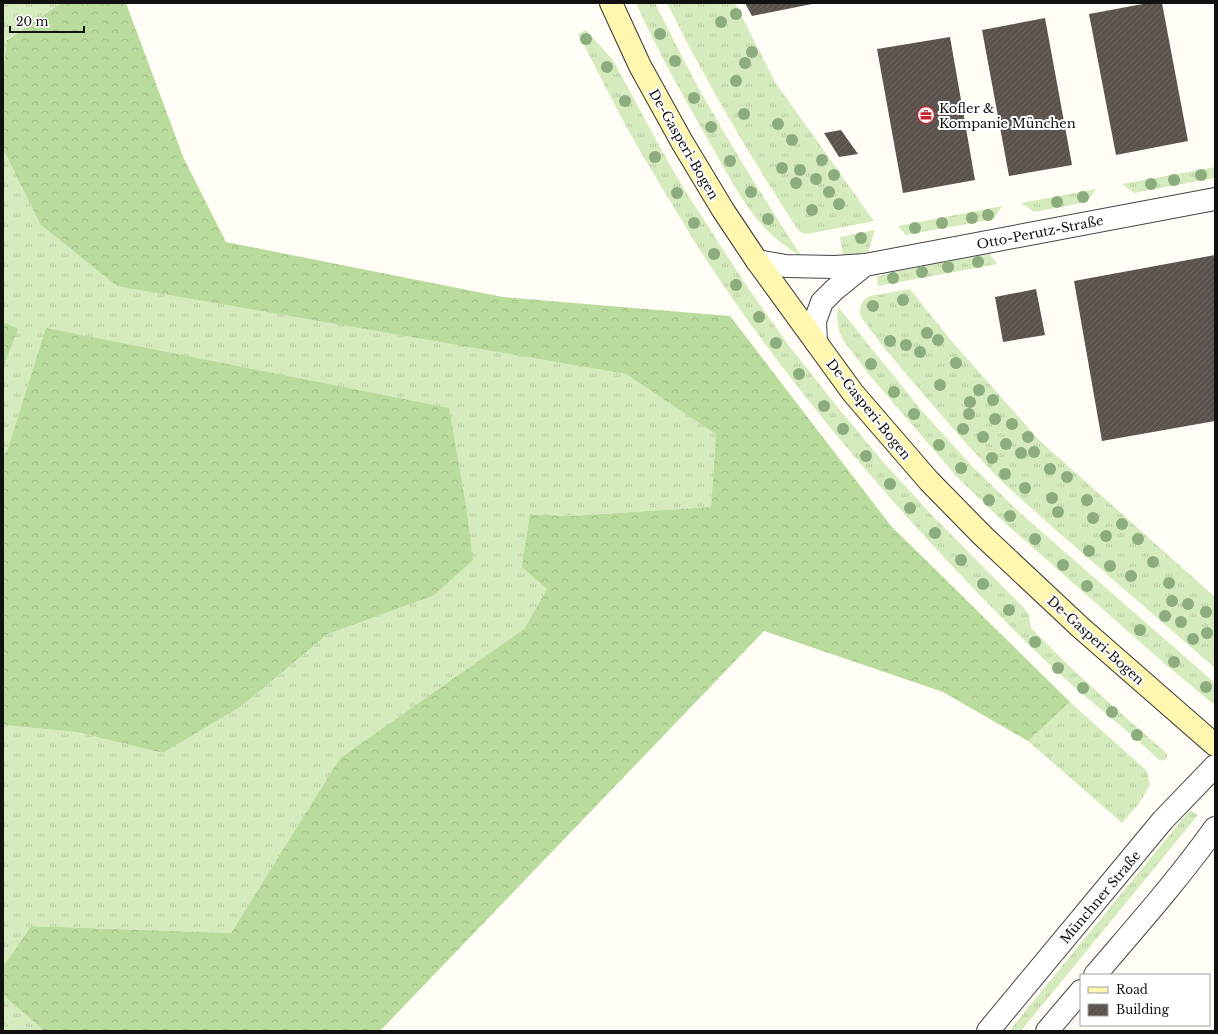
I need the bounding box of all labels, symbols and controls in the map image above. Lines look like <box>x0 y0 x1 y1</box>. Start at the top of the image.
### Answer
scale bar <box>10 8 84 34</box>
text: 20 m <box>16 14 48 29</box>
street label: De-Gasperi-Bogen <box>645 86 722 203</box>
place label: Kofler & Kompanie München <box>939 100 1076 132</box>
office icon: Kofler & Kompanie München <box>916 105 936 125</box>
street label: Otto-Perutz-Straße <box>975 212 1105 253</box>
street label: De-Gasperi-Bogen <box>823 355 915 463</box>
street label: De-Gasperi-Bogen <box>1044 592 1148 688</box>
street label: Münchner Straße <box>1056 847 1144 947</box>
legend <box>1080 974 1210 1026</box>
text: Road <box>1116 982 1148 997</box>
text: Building <box>1116 1002 1170 1017</box>

